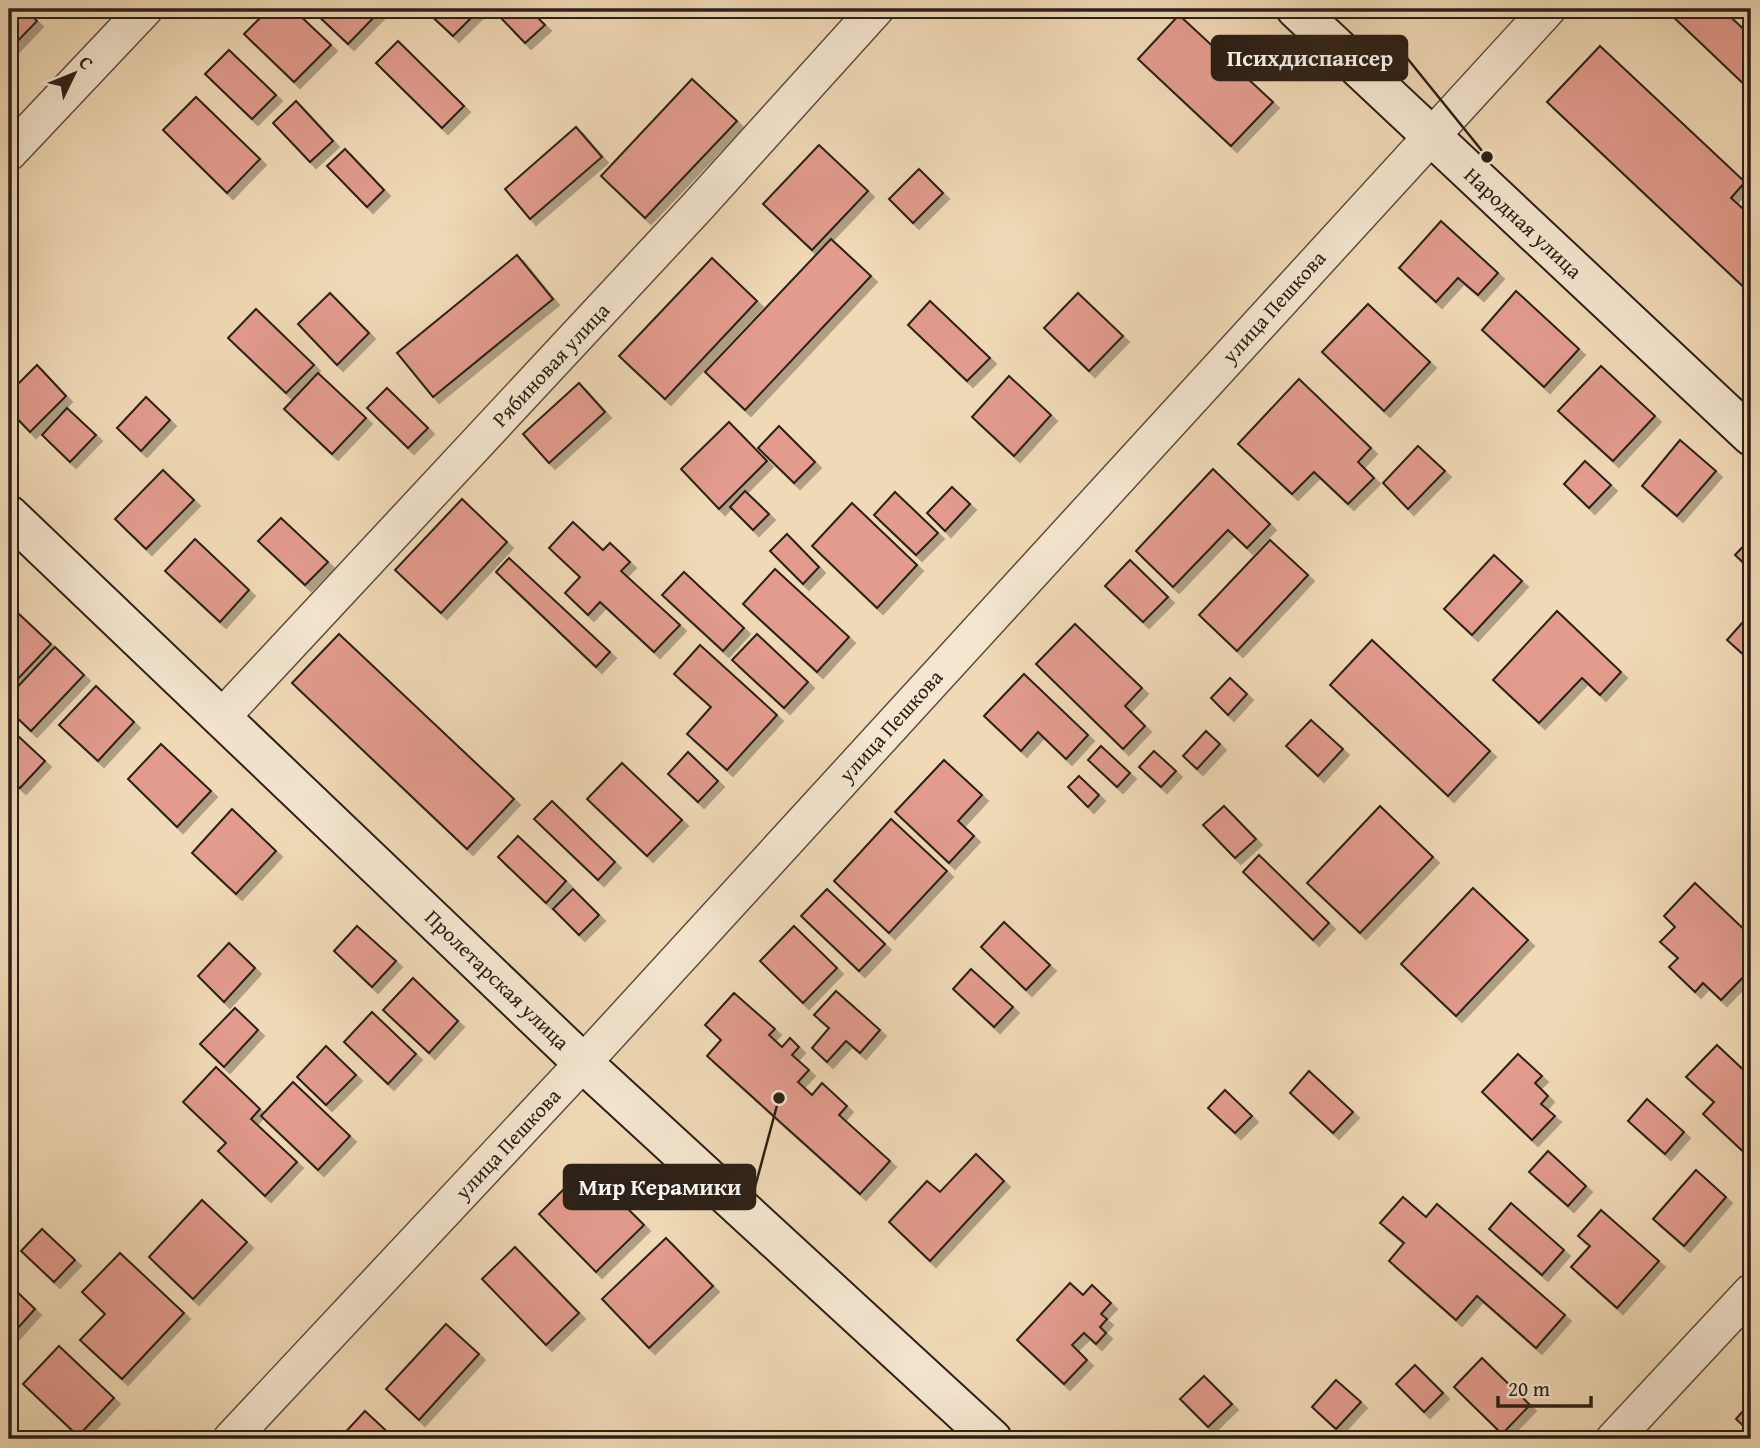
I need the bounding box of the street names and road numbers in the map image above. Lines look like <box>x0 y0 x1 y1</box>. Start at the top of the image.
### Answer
street label: Народная улица <box>1457 160 1589 286</box>
street label: улица Пешкова <box>1214 243 1333 371</box>
street label: Рябиновая улица <box>485 295 617 434</box>
street label: улица Пешкова <box>831 662 950 790</box>
street label: Пролетарская улица <box>418 902 577 1057</box>
street label: улица Пешкова <box>447 1081 568 1207</box>

